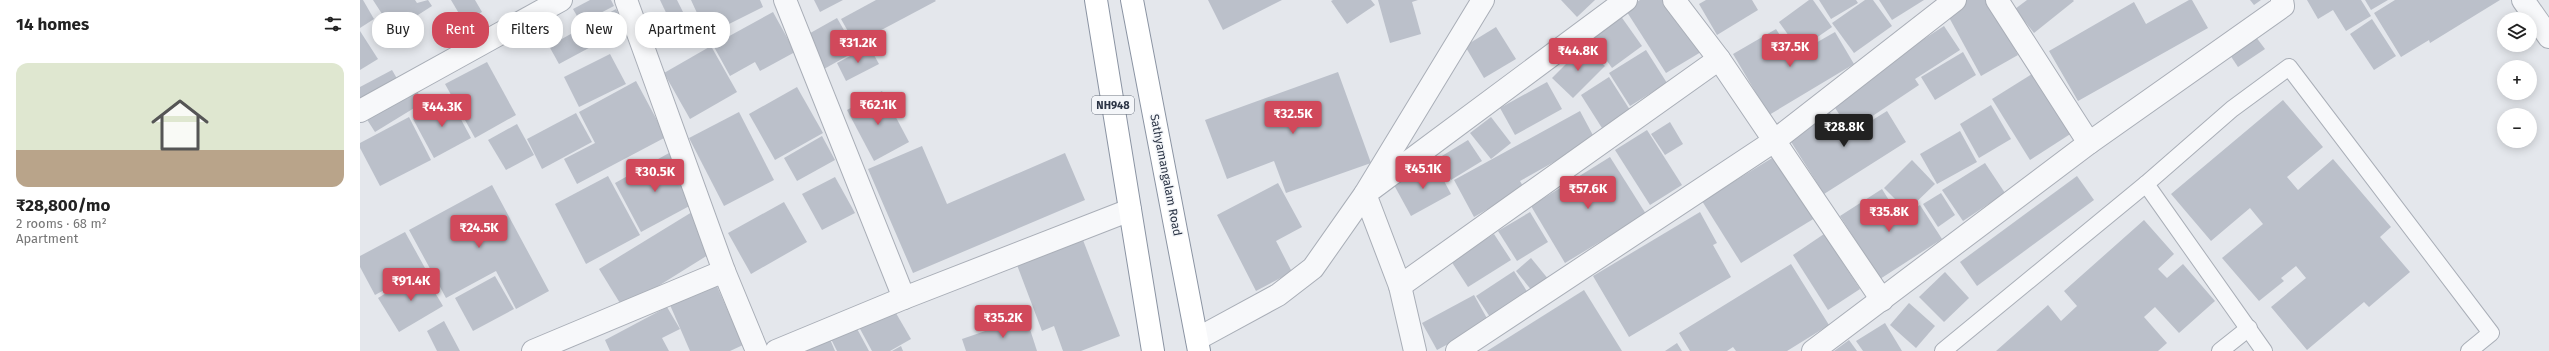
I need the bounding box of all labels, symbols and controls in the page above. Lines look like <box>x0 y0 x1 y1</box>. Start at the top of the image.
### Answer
chip: Buy <box>372 12 424 48</box>
chip: Rent <box>432 12 489 48</box>
chip: Filters <box>497 12 563 48</box>
chip: New <box>571 12 627 48</box>
chip: Apartment <box>635 12 730 48</box>
map controls <box>2497 12 2537 148</box>
button: layers <box>2497 12 2537 52</box>
icon: filters <box>322 13 344 35</box>
text: 14 homes <box>16 14 89 35</box>
pin: ₹31.2K <box>825 30 891 64</box>
pin: ₹37.5K <box>1757 34 1823 68</box>
text: ₹31.2K <box>839 35 877 50</box>
pin: ₹44.8K <box>1545 38 1611 72</box>
text: ₹37.5K <box>1771 39 1809 54</box>
text: ₹44.8K <box>1558 43 1598 58</box>
button: + <box>2497 60 2537 100</box>
icon: home <box>144 89 216 161</box>
pin: ₹62.1K <box>845 92 911 126</box>
pin: ₹44.3K <box>409 94 475 128</box>
road number: NH948 <box>1092 96 1134 114</box>
text: ₹62.1K <box>860 97 897 112</box>
text: ₹44.3K <box>422 99 462 114</box>
pin: ₹32.5K <box>1260 101 1326 135</box>
text: ₹32.5K <box>1274 106 1312 121</box>
button: − <box>2497 108 2537 148</box>
street label: Sathyamangalam Road <box>1147 113 1185 237</box>
pin: ₹28.8K <box>1811 114 1877 148</box>
text: ₹28.8K <box>1824 119 1864 134</box>
pin: ₹45.1K <box>1390 156 1456 190</box>
pin: ₹30.5K <box>622 159 688 193</box>
text: ₹45.1K <box>1404 161 1442 176</box>
text: ₹30.5K <box>635 164 675 179</box>
pin: ₹57.6K <box>1555 176 1621 210</box>
text: ₹57.6K <box>1569 181 1607 196</box>
text: ₹28,800/mo <box>16 195 110 216</box>
pin: ₹35.8K <box>1856 199 1922 233</box>
text: ₹35.8K <box>1869 204 1909 219</box>
pin: ₹24.5K <box>446 215 512 249</box>
text: 2 rooms · 68 m² <box>16 216 107 231</box>
text: ₹24.5K <box>459 220 499 235</box>
text: Apartment <box>16 231 78 246</box>
pin: ₹91.4K <box>378 268 444 302</box>
text: ₹91.4K <box>392 273 430 288</box>
pin: ₹35.2K <box>970 305 1036 339</box>
text: ₹35.2K <box>984 310 1022 325</box>

